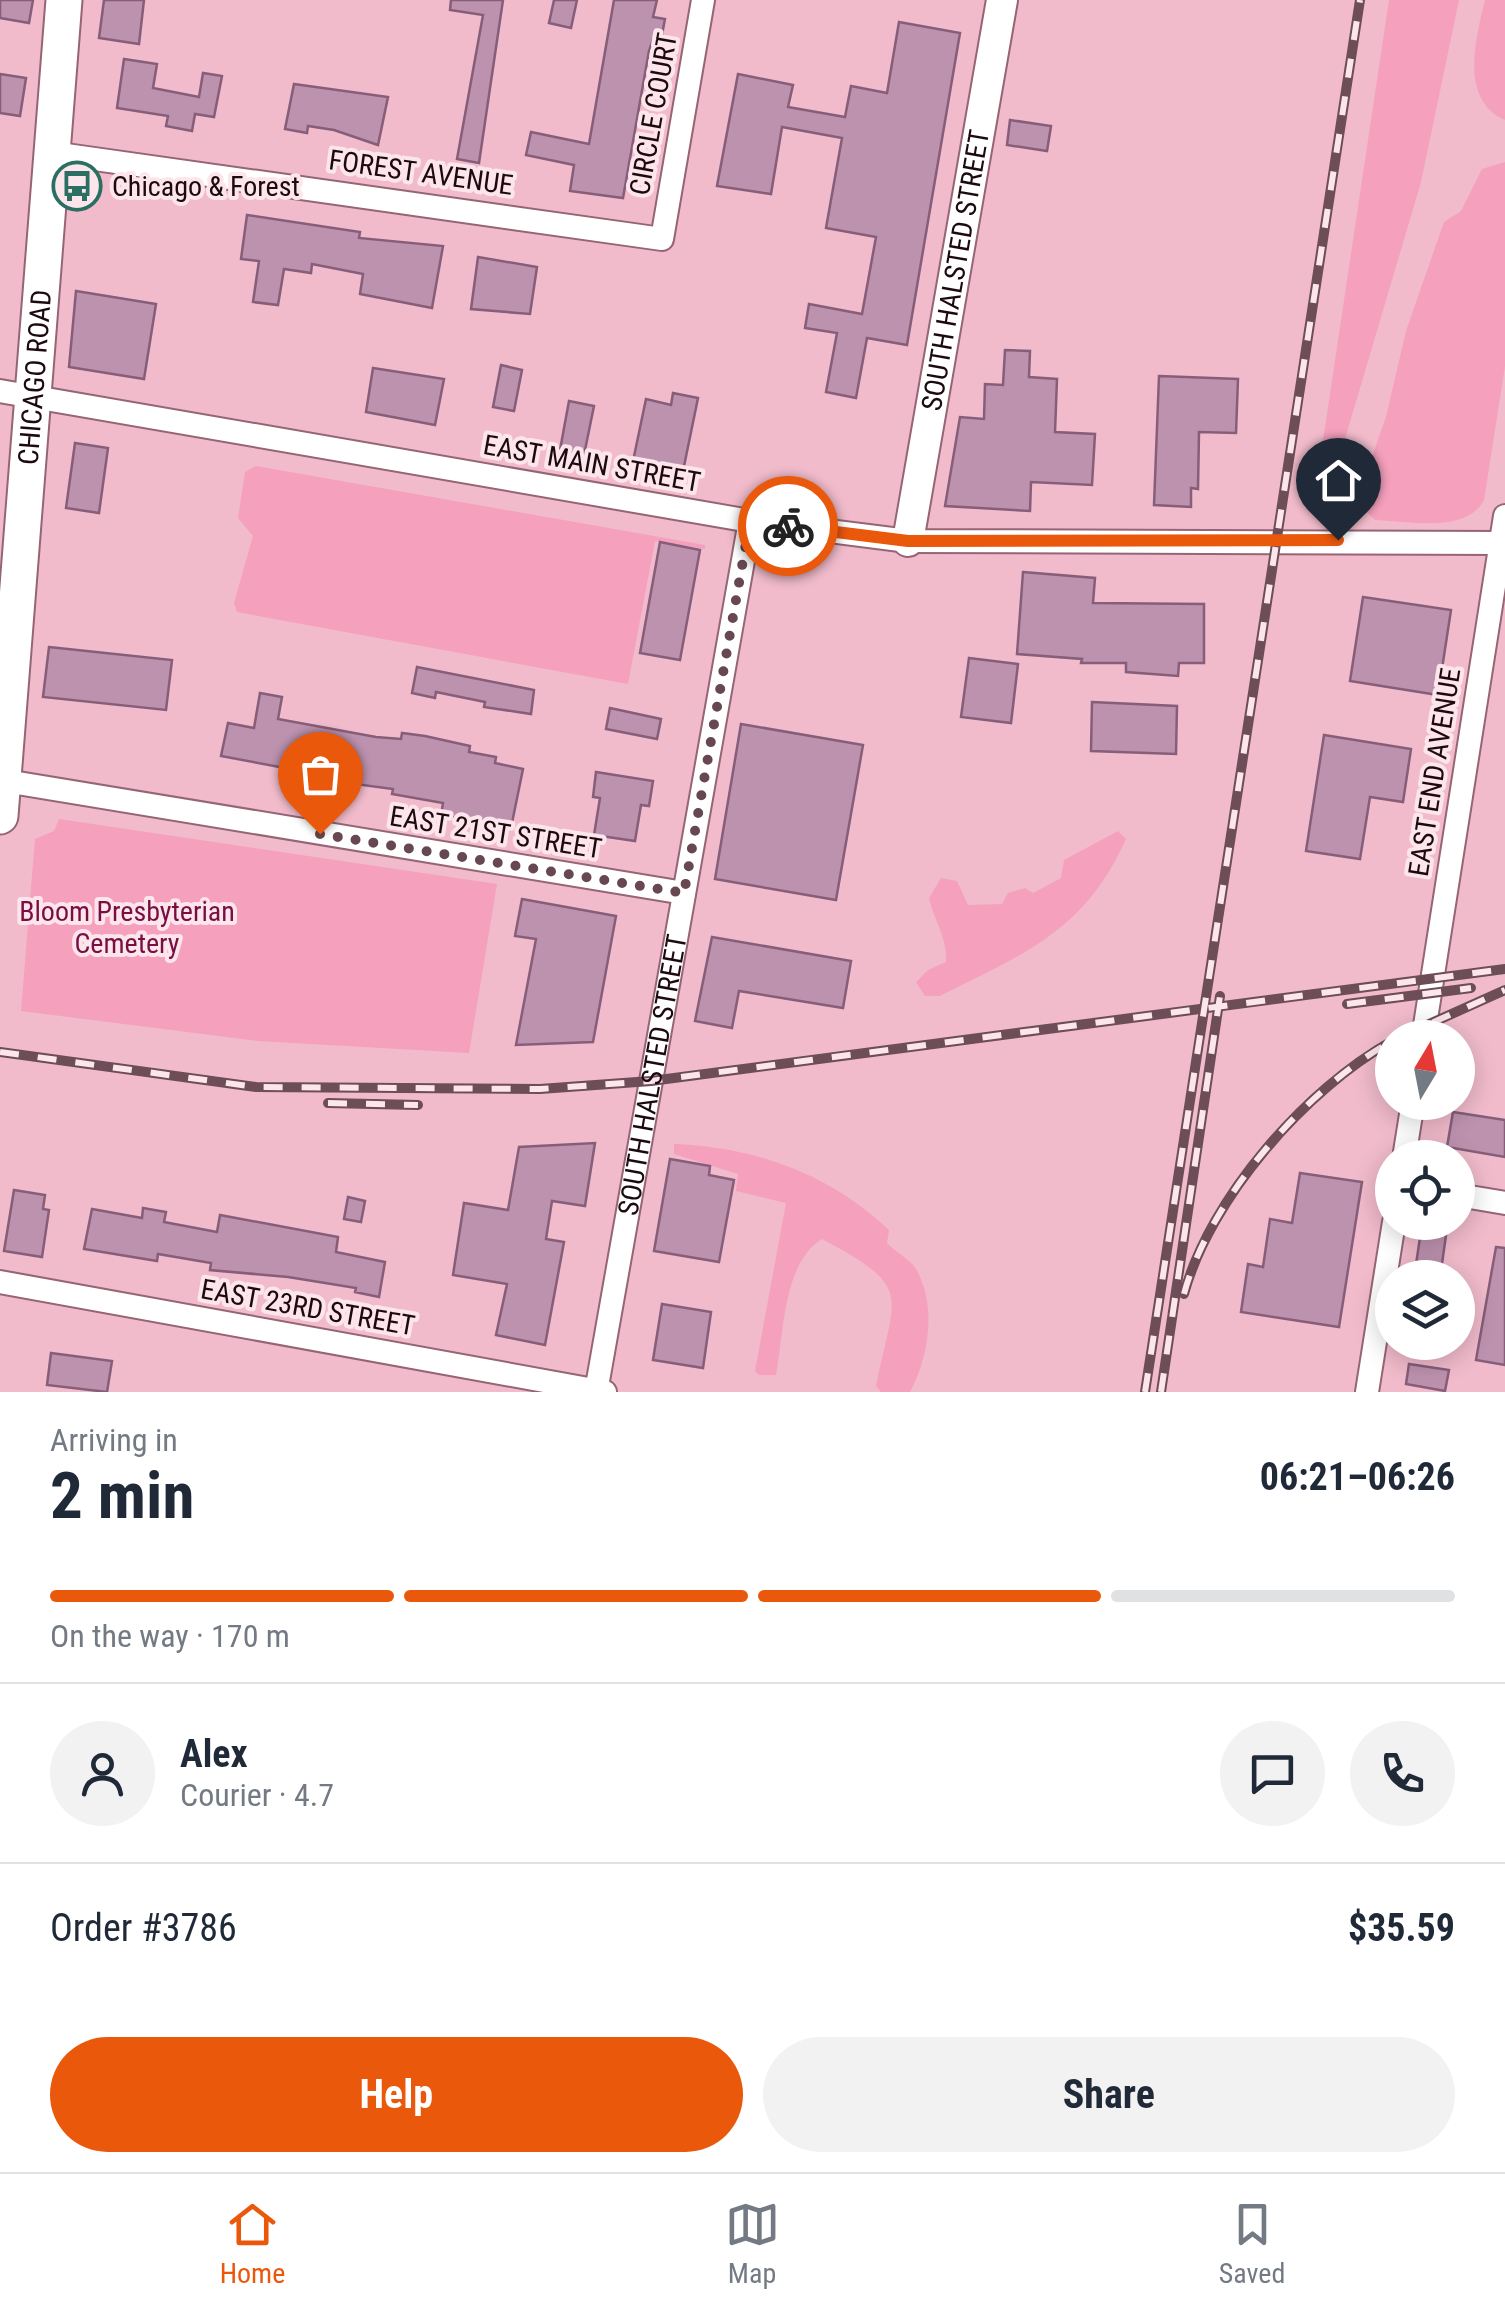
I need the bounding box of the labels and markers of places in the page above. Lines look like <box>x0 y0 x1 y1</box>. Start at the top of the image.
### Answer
bus stop icon: Chicago & Forest <box>51 160 103 212</box>
place label: Chicago & Forest <box>112 170 300 203</box>
pin <box>1296 438 1381 541</box>
pin <box>278 732 363 835</box>

